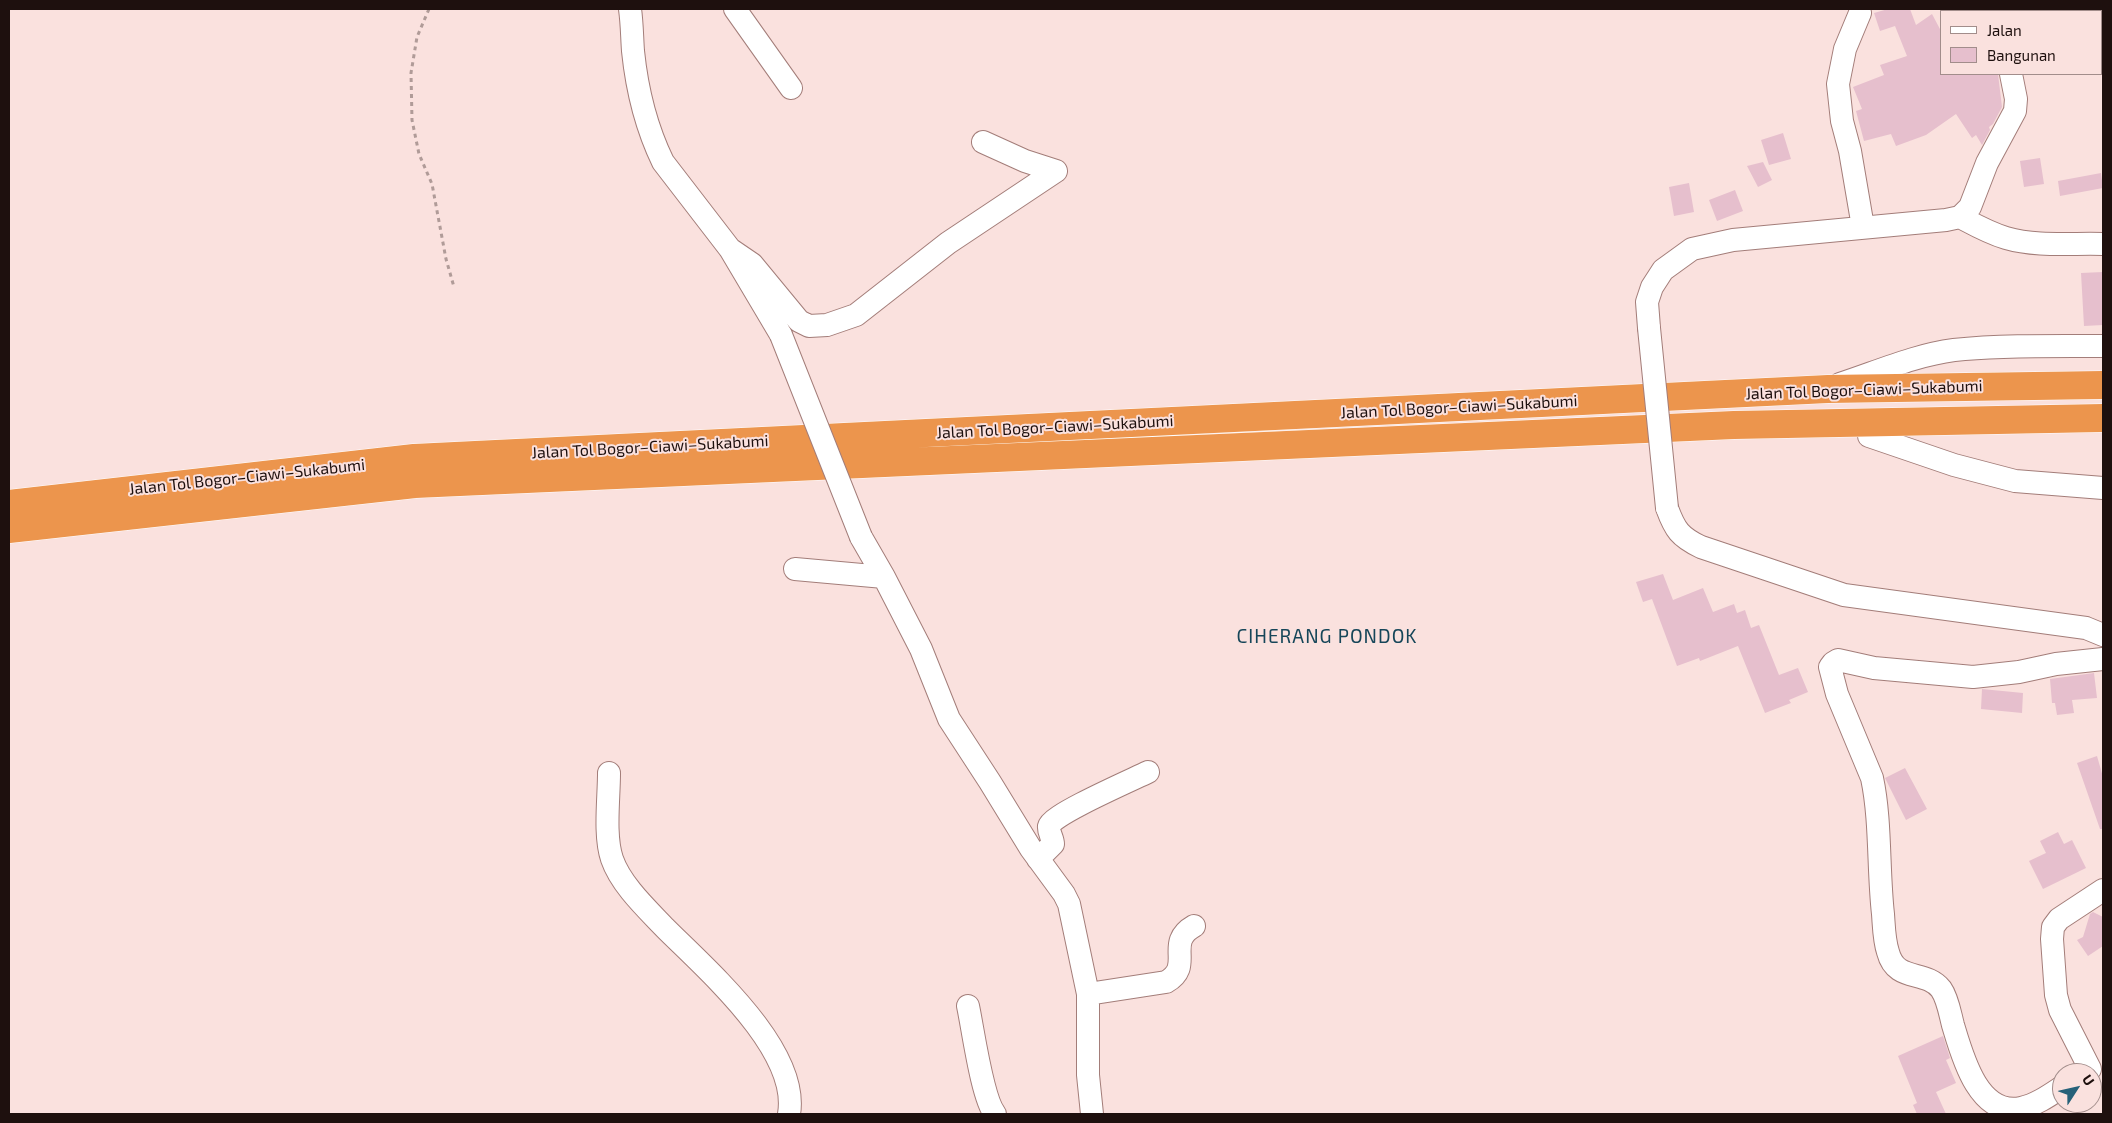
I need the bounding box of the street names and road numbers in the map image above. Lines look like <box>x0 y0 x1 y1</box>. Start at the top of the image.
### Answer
street label: Jalan Tol Bogor–Ciawi–Sukabumi <box>1745 376 1983 404</box>
street label: Jalan Tol Bogor–Ciawi–Sukabumi <box>1340 391 1578 423</box>
street label: Jalan Tol Bogor–Ciawi–Sukabumi <box>936 411 1174 443</box>
street label: Jalan Tol Bogor–Ciawi–Sukabumi <box>531 431 769 463</box>
street label: Jalan Tol Bogor–Ciawi–Sukabumi <box>128 455 366 499</box>

